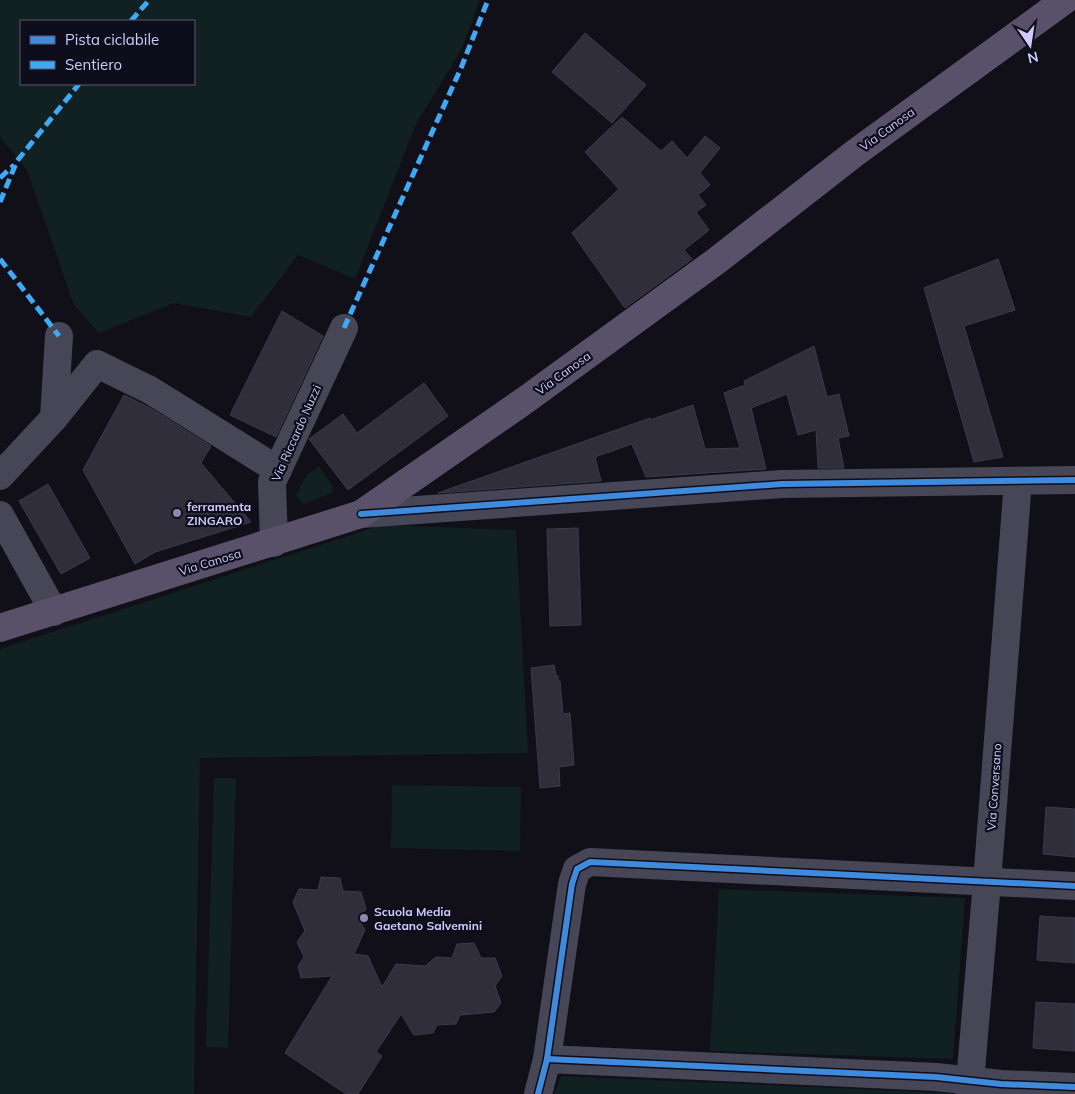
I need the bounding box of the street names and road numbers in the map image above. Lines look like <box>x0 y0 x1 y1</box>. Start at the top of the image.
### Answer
street label: Via Canosa <box>857 104 917 154</box>
street label: Via Canosa <box>533 348 593 398</box>
street label: Via Riccardo Nuzzi <box>268 382 324 484</box>
street label: Via Canosa <box>177 545 243 579</box>
street label: Via Conversano <box>983 743 1005 831</box>

